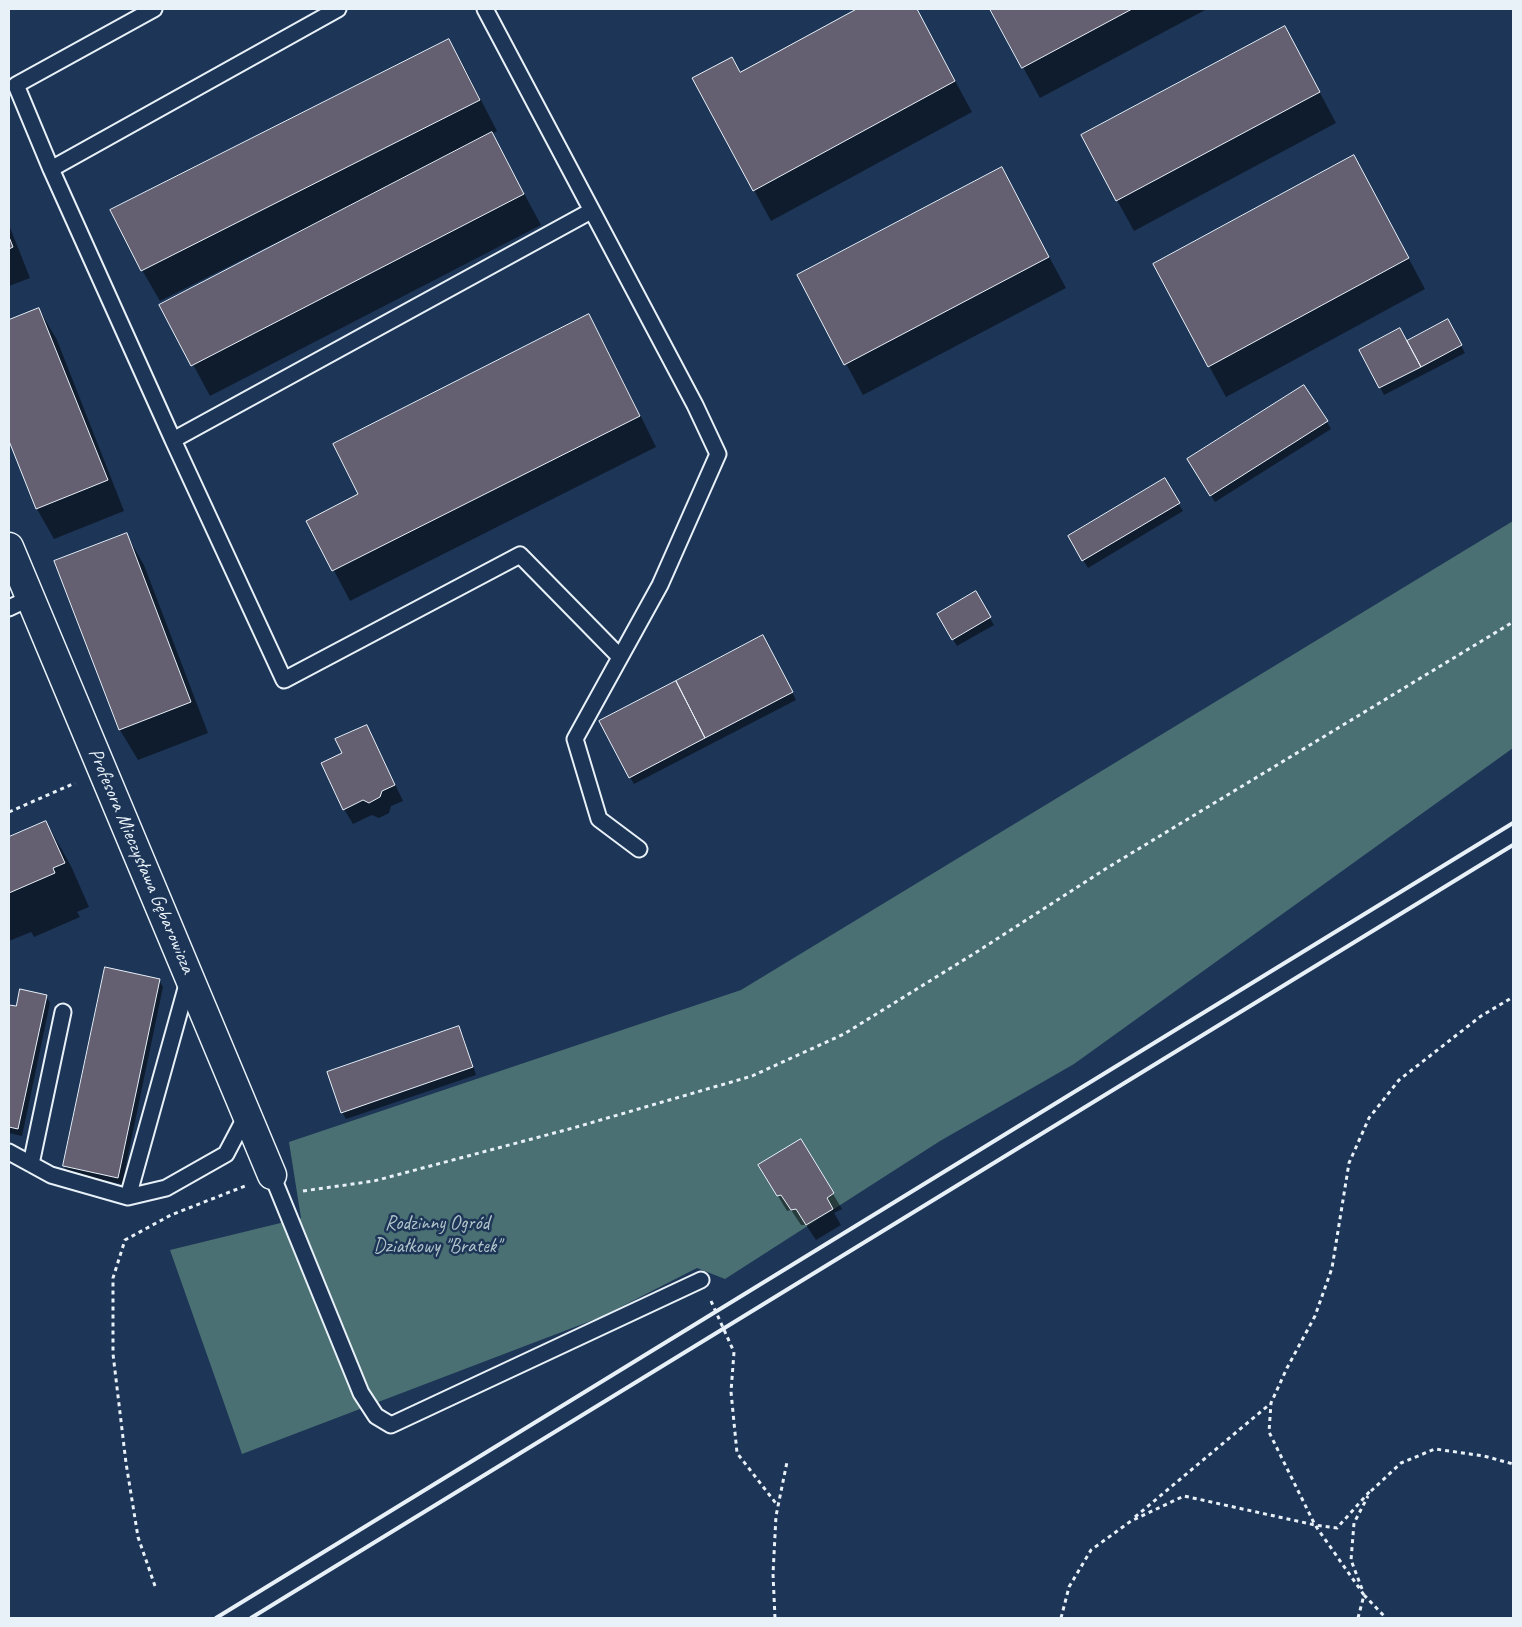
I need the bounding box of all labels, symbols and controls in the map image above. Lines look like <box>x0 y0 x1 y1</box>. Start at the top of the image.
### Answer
street label: Profesora Mieczysława Gębarowicza <box>83 745 199 977</box>
park label: Rodzinny Ogród Działkowy "Bratek" <box>373 1212 501 1259</box>

